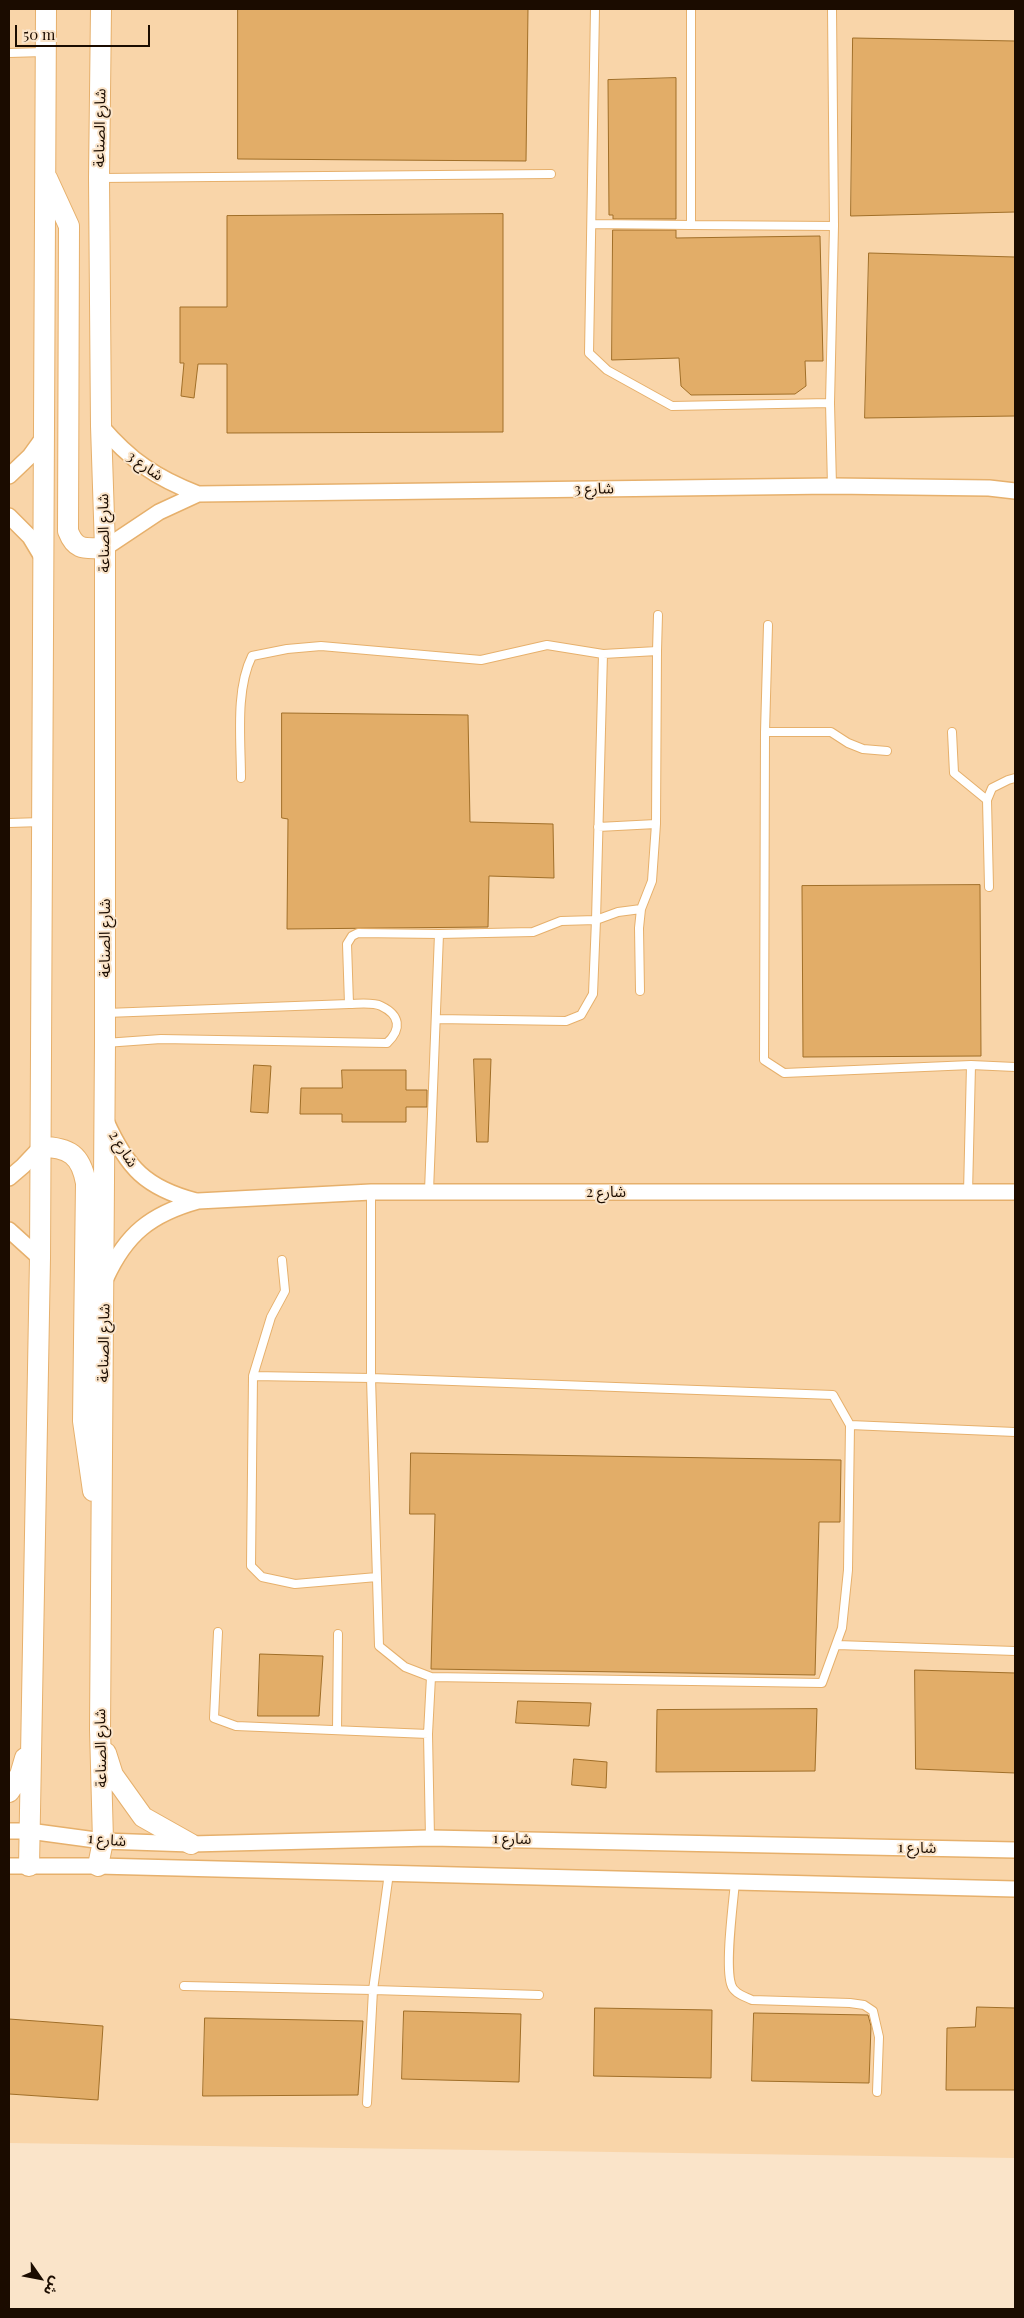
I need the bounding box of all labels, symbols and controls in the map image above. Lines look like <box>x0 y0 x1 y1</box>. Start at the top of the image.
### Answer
scale bar <box>18 15 152 47</box>
text: 50 m <box>23 24 55 44</box>
street label: شارع الصناعة <box>90 88 110 168</box>
street label: شارع 3 <box>124 447 166 485</box>
street label: شارع 3 <box>574 480 614 498</box>
street label: شارع الصناعة <box>94 493 114 573</box>
street label: شارع الصناعة <box>96 898 114 978</box>
street label: شارع 2 <box>105 1127 141 1171</box>
street label: شارع 2 <box>586 1183 626 1201</box>
street label: شارع الصناعة <box>94 1303 114 1383</box>
street label: شارع الصناعة <box>91 1708 111 1788</box>
street label: شارع 1 <box>87 1829 127 1851</box>
street label: شارع 1 <box>493 1830 531 1848</box>
street label: شارع 1 <box>898 1839 936 1857</box>
north arrow <box>15 2253 65 2303</box>
text: ش <box>40 2273 66 2300</box>

